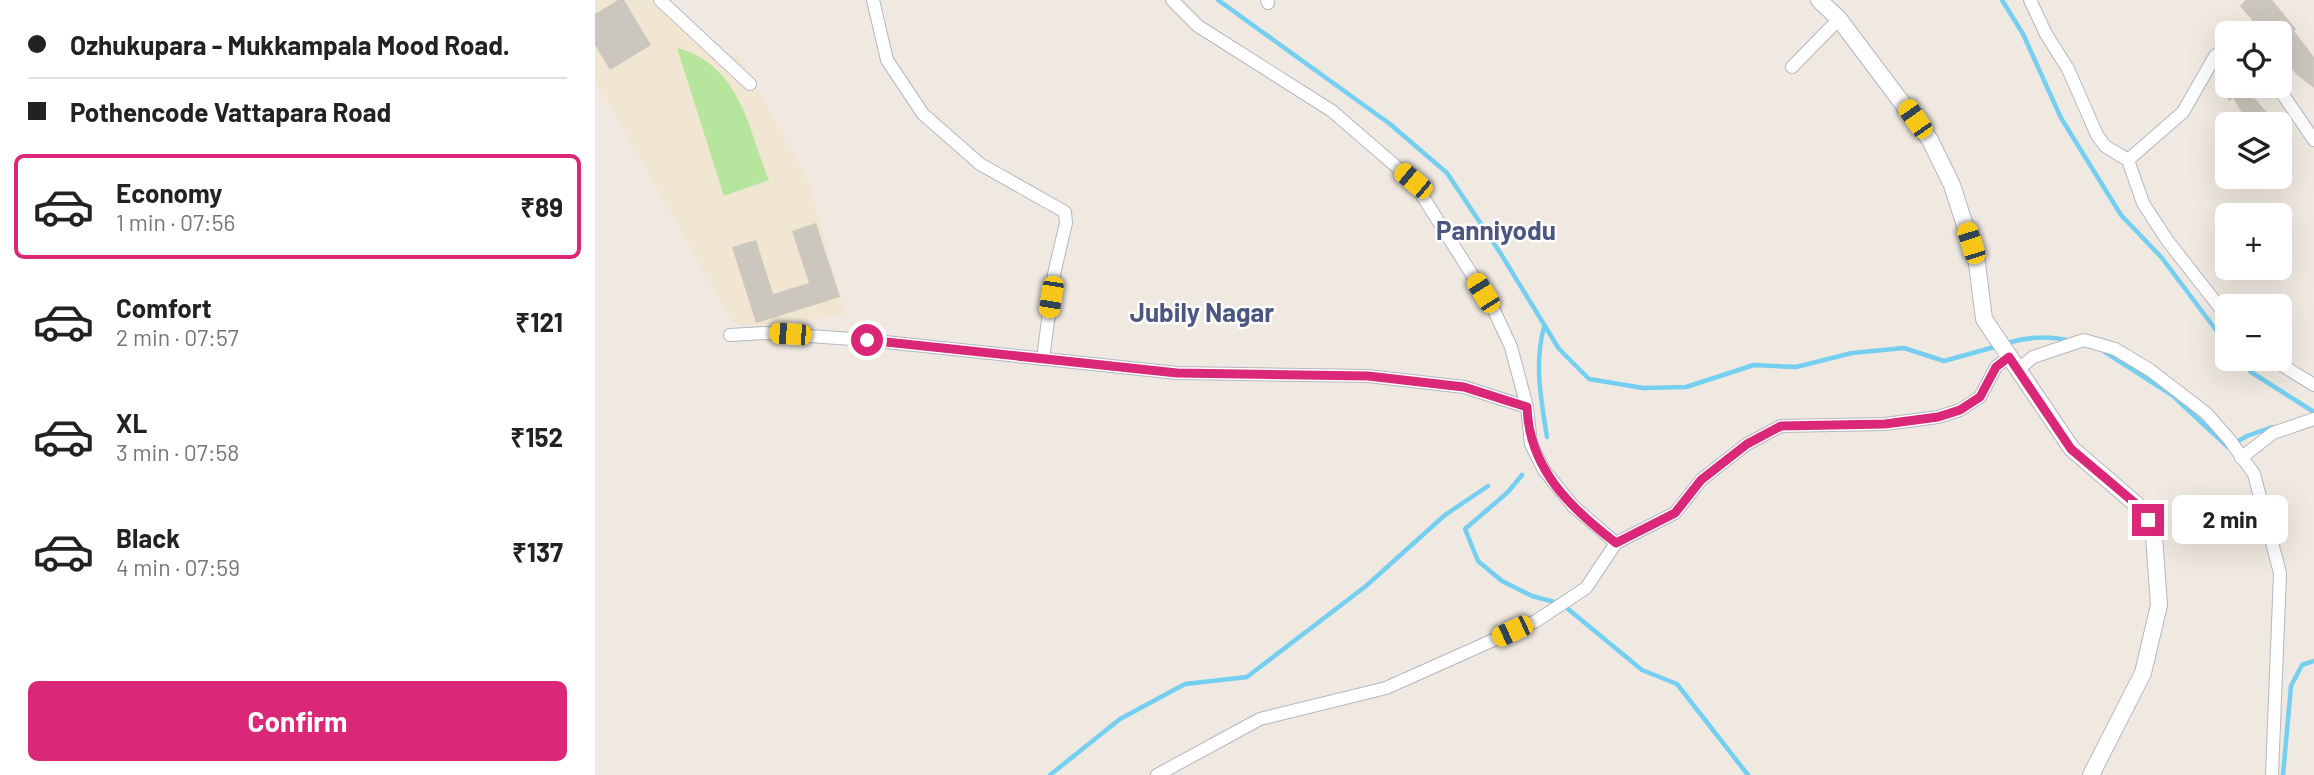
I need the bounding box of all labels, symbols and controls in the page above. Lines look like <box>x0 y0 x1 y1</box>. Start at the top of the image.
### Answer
map controls <box>2215 21 2292 371</box>
button: locate <box>2215 21 2292 98</box>
text: Ozhukupara - Mukkampala Mood Road. <box>70 29 510 60</box>
text: Pothencode Vattapara Road <box>70 96 391 127</box>
car <box>1895 96 1936 142</box>
button: layers <box>2215 112 2292 189</box>
car <box>1391 159 1436 203</box>
icon: car <box>32 175 95 238</box>
text: Economy <box>116 177 222 208</box>
text: ₹89 <box>520 191 563 222</box>
button: + <box>2215 203 2292 280</box>
text: 1 min · 07:56 <box>116 208 235 236</box>
district label: Panniyodu <box>1436 214 1556 245</box>
car <box>1955 220 1988 266</box>
car <box>1463 270 1504 316</box>
car <box>1038 275 1065 319</box>
icon: car <box>32 290 95 353</box>
text: Comfort <box>116 292 212 323</box>
button: − <box>2215 294 2292 371</box>
district label: Jubily Nagar <box>1130 296 1274 327</box>
text: ₹121 <box>515 306 563 337</box>
car <box>769 322 812 346</box>
text: 2 min · 07:57 <box>116 323 239 351</box>
route start <box>851 324 883 356</box>
icon: car <box>32 405 95 468</box>
text: XL <box>116 407 147 438</box>
text: ₹152 <box>510 421 563 452</box>
text: 3 min · 07:58 <box>116 438 239 466</box>
callout: 2 min <box>2173 496 2288 544</box>
route end <box>2132 504 2164 536</box>
text: 2 min <box>2202 505 2258 533</box>
icon: car <box>32 520 95 583</box>
text: Black <box>116 522 180 553</box>
text: ₹137 <box>512 536 563 567</box>
text: 4 min · 07:59 <box>116 553 240 581</box>
car <box>1489 613 1536 649</box>
button: Confirm <box>28 681 567 761</box>

